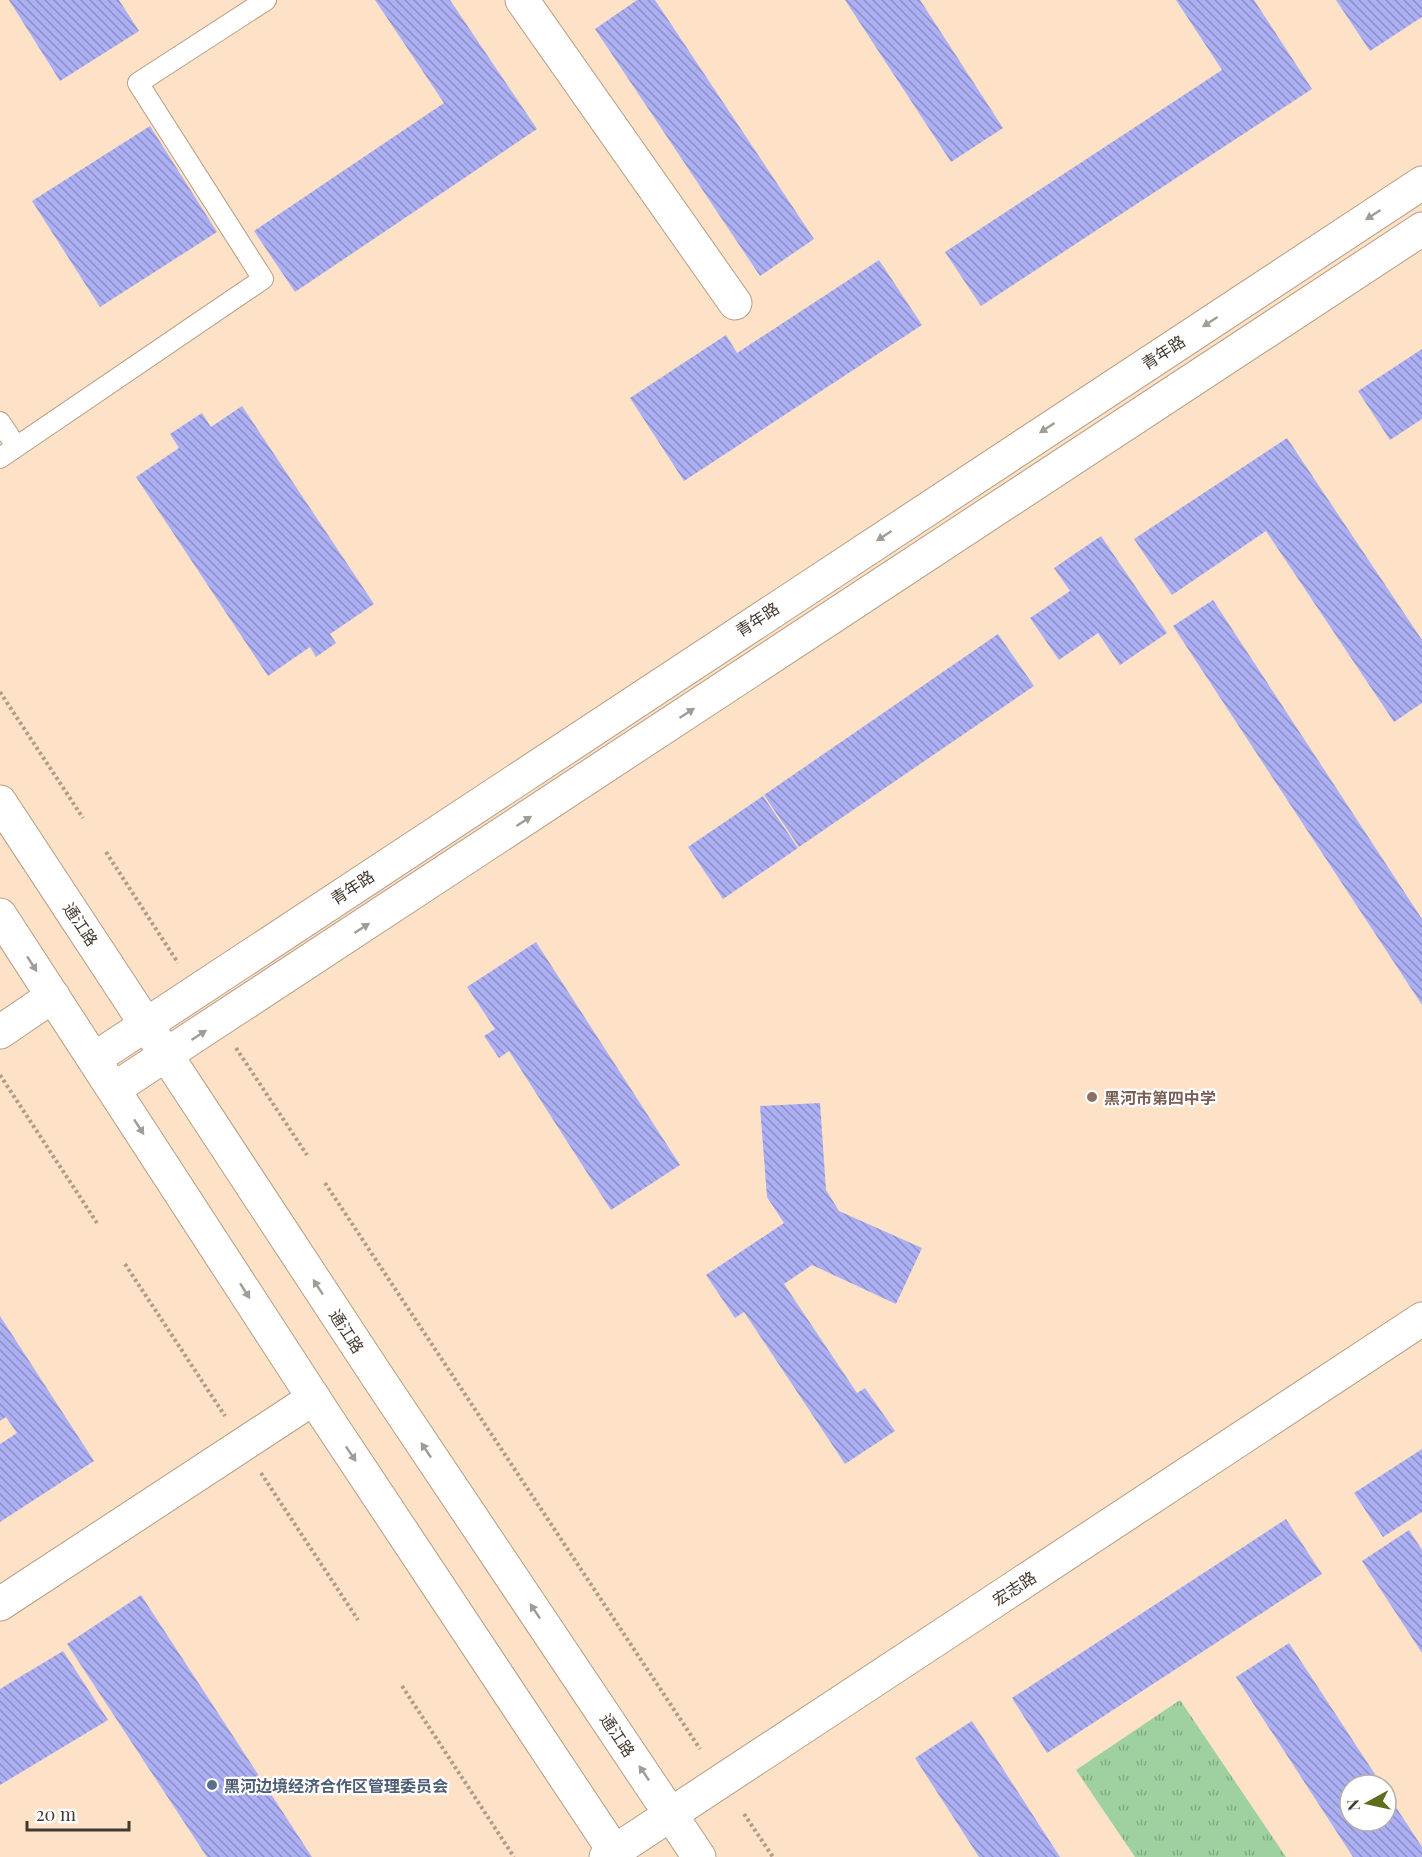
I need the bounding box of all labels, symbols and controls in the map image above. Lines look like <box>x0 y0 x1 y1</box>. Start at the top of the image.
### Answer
one-way arrow <box>1365 209 1381 220</box>
one-way arrow <box>1202 316 1218 327</box>
street label: 青年路 <box>1137 330 1189 374</box>
one-way arrow <box>1039 423 1055 434</box>
one-way arrow <box>876 530 892 541</box>
street label: 青年路 <box>731 597 783 641</box>
one-way arrow <box>679 707 695 719</box>
one-way arrow <box>516 815 533 826</box>
street label: 青年路 <box>326 865 378 909</box>
street label: 通江路 <box>59 898 103 950</box>
one-way arrow <box>353 922 369 934</box>
one-way arrow <box>26 956 37 972</box>
one-way arrow <box>190 1029 207 1040</box>
place label: 黑河市第四中学 <box>1104 1087 1216 1108</box>
marker: 黑河市第四中学 <box>1085 1090 1099 1104</box>
one-way arrow <box>133 1119 144 1135</box>
one-way arrow <box>313 1279 324 1295</box>
one-way arrow <box>239 1283 250 1299</box>
street label: 通江路 <box>325 1305 369 1357</box>
one-way arrow <box>420 1442 432 1458</box>
one-way arrow <box>345 1446 357 1462</box>
street label: 宏志路 <box>988 1566 1040 1610</box>
one-way arrow <box>529 1604 541 1620</box>
street label: 通江路 <box>596 1709 640 1761</box>
one-way arrow <box>638 1765 649 1782</box>
north arrow <box>1338 1773 1398 1833</box>
place label: 黑河边境经济合作区管理委员会 <box>224 1775 448 1796</box>
marker: 黑河边境经济合作区管理委员会 <box>205 1778 219 1792</box>
scale bar <box>27 1794 129 1832</box>
text: N <box>1341 1798 1364 1812</box>
text: 20 m <box>36 1802 76 1826</box>

